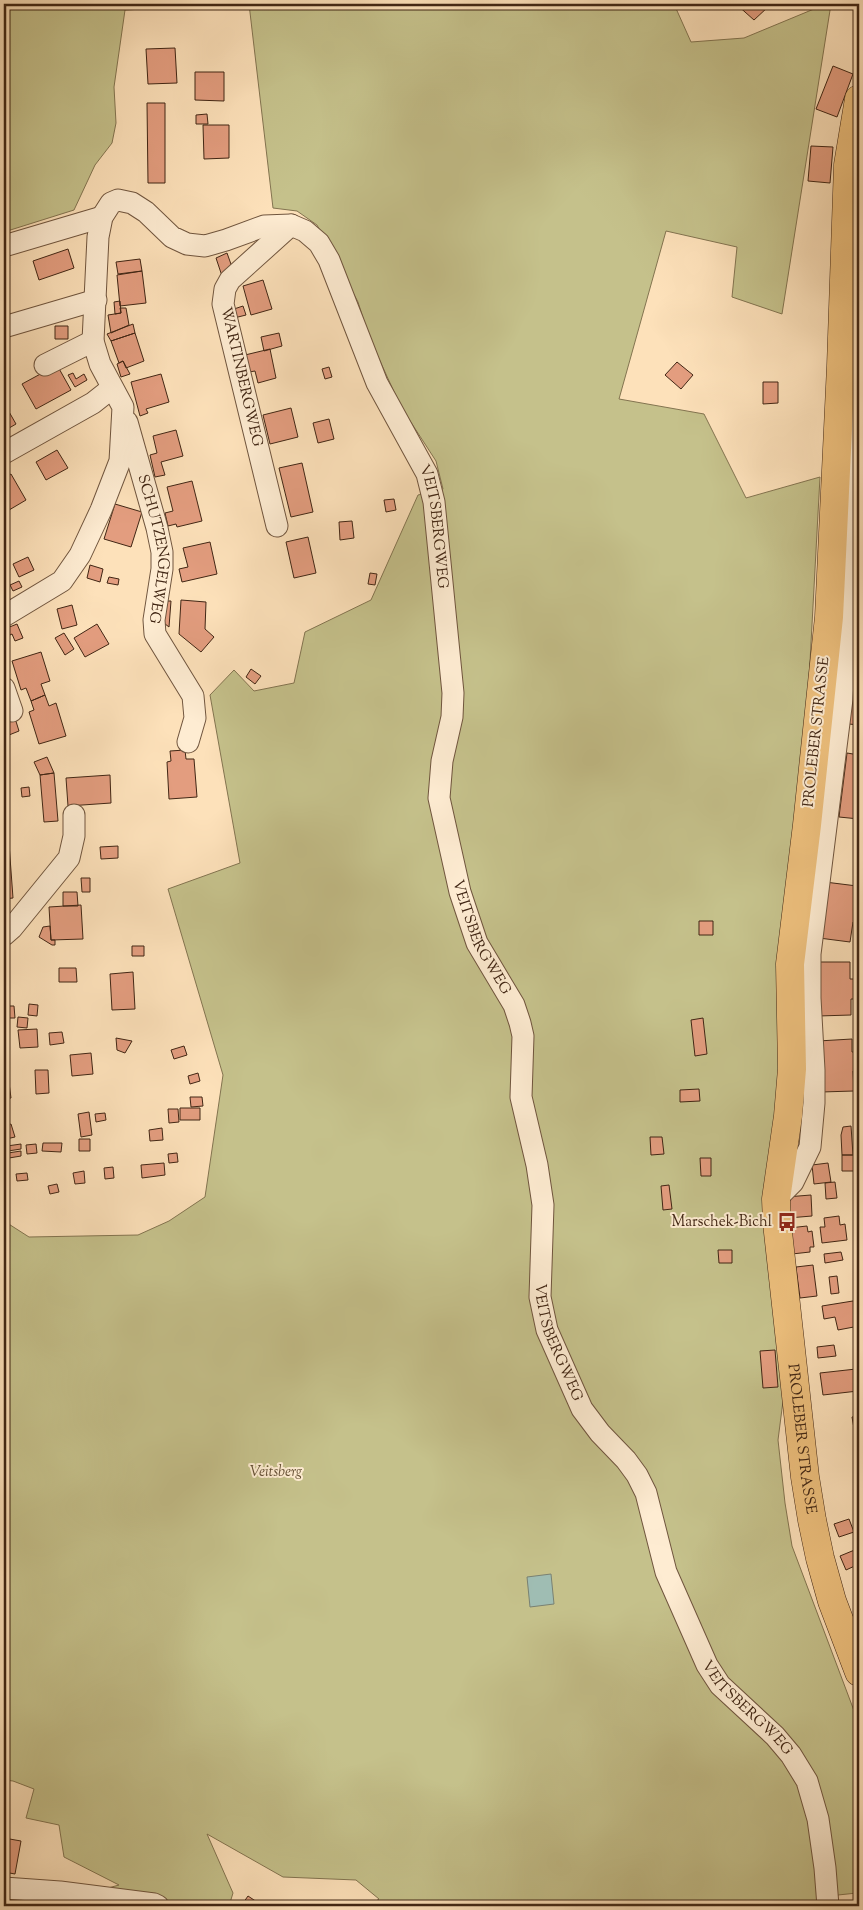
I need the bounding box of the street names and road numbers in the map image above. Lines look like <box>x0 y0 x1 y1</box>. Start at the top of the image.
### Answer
street label: WARTINBERGWEG <box>215 305 267 449</box>
street label: VEITSBERGWEG <box>414 461 453 590</box>
street label: SCHUTZENGELWEG <box>132 472 173 625</box>
street label: PROLEBER STRASSE <box>799 656 835 808</box>
street label: VEITSBERGWEG <box>447 878 516 999</box>
street label: VEITSBERGWEG <box>529 1283 588 1405</box>
street label: PROLEBER STRASSE <box>782 1363 821 1516</box>
street label: VEITSBERGWEG <box>696 1656 797 1760</box>

